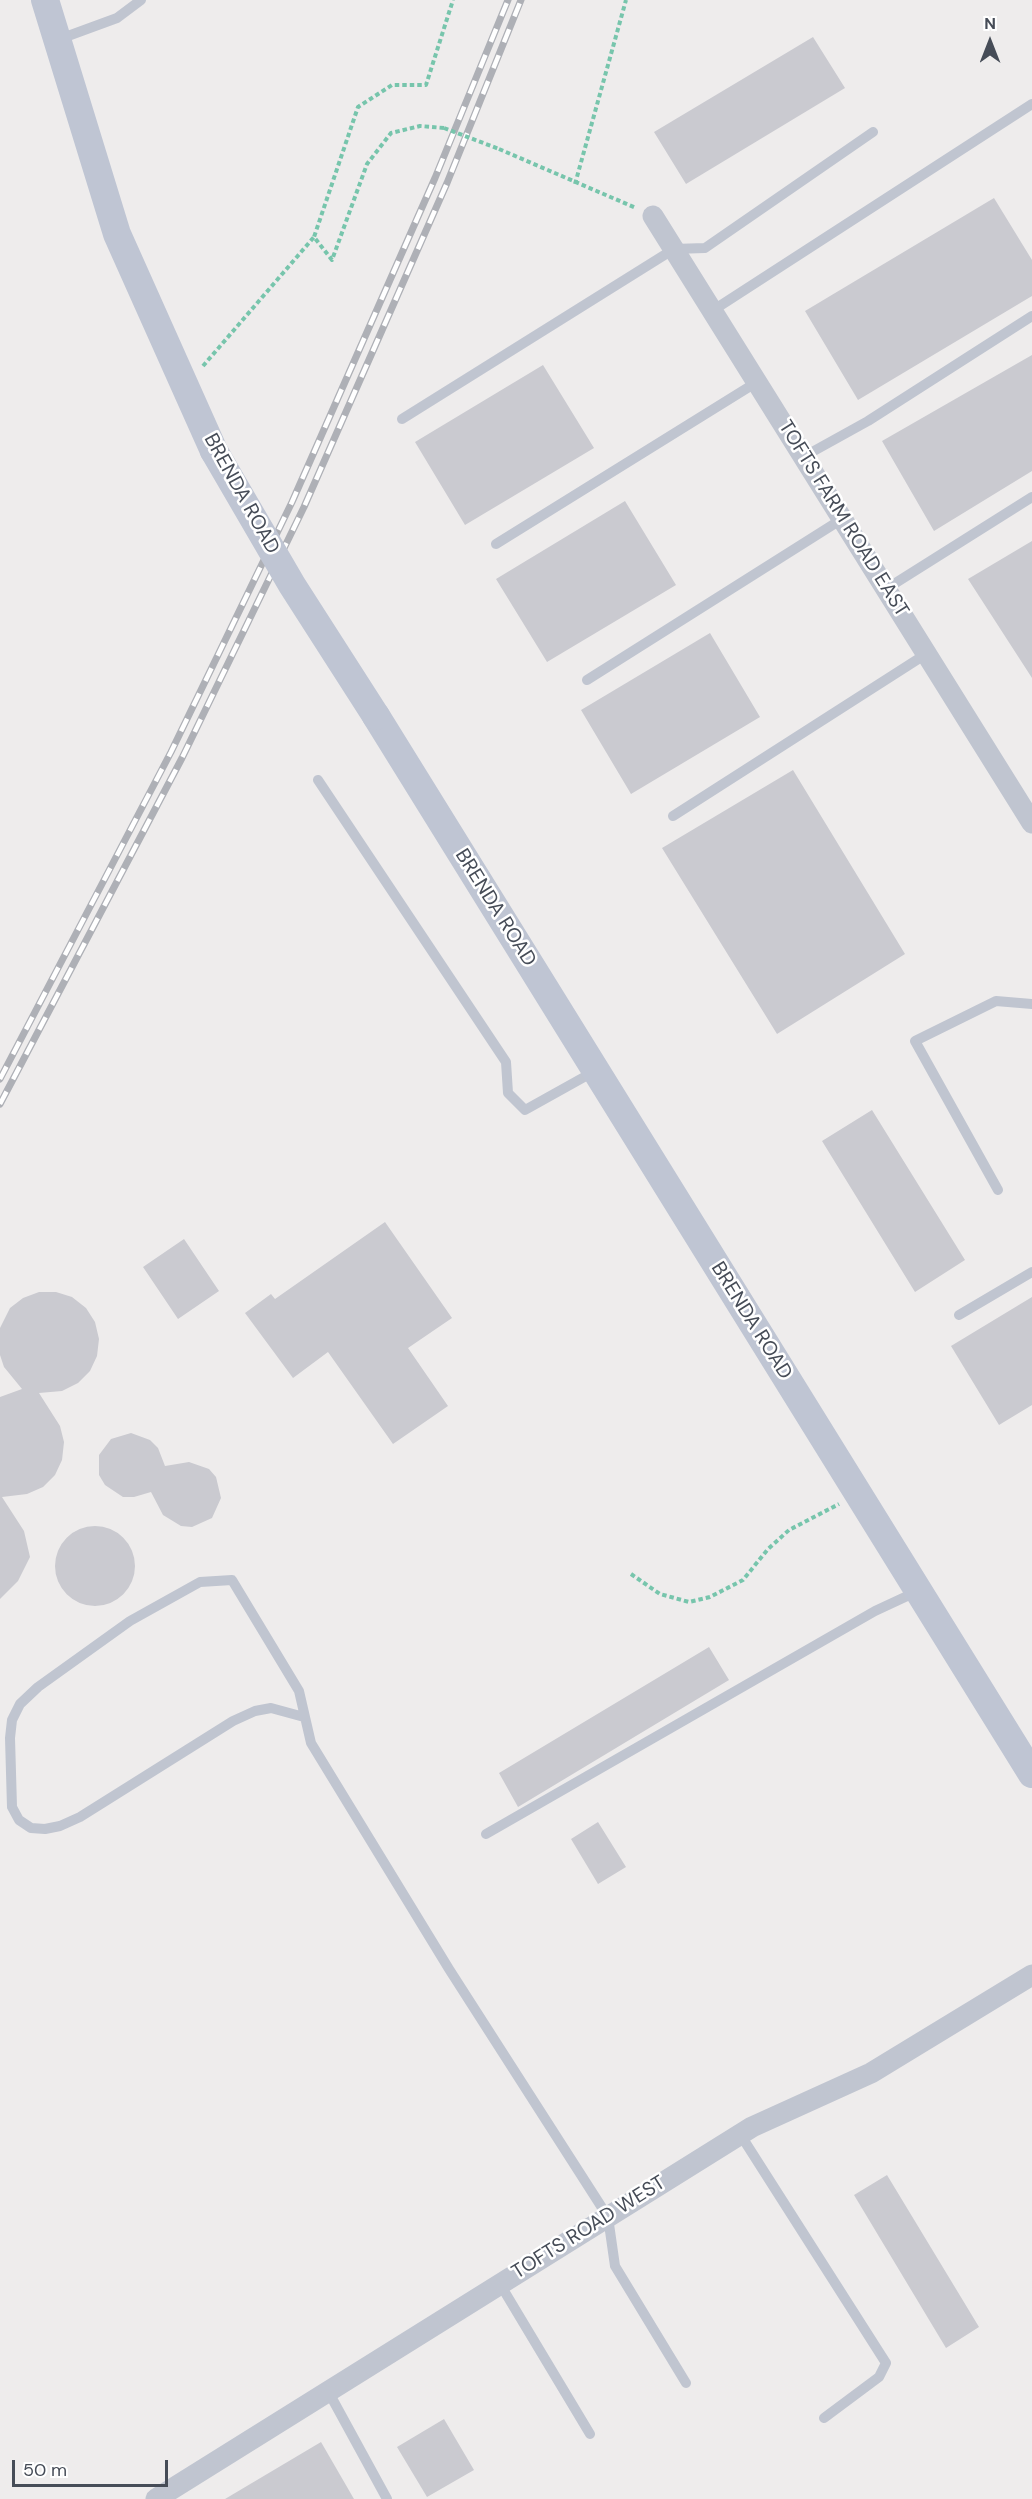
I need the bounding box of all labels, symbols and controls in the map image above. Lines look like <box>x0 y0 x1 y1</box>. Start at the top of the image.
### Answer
north arrow <box>960 12 1020 72</box>
text: N <box>984 13 996 34</box>
street label: TOFTS FARM ROAD EAST <box>773 416 913 622</box>
street label: BRENDA ROAD <box>198 430 284 558</box>
street label: BRENDA ROAD <box>449 845 541 971</box>
street label: BRENDA ROAD <box>705 1258 797 1384</box>
street label: TOFTS ROAD WEST <box>508 2171 670 2285</box>
scale bar <box>15 2448 171 2486</box>
text: 50 m <box>23 2458 67 2482</box>

